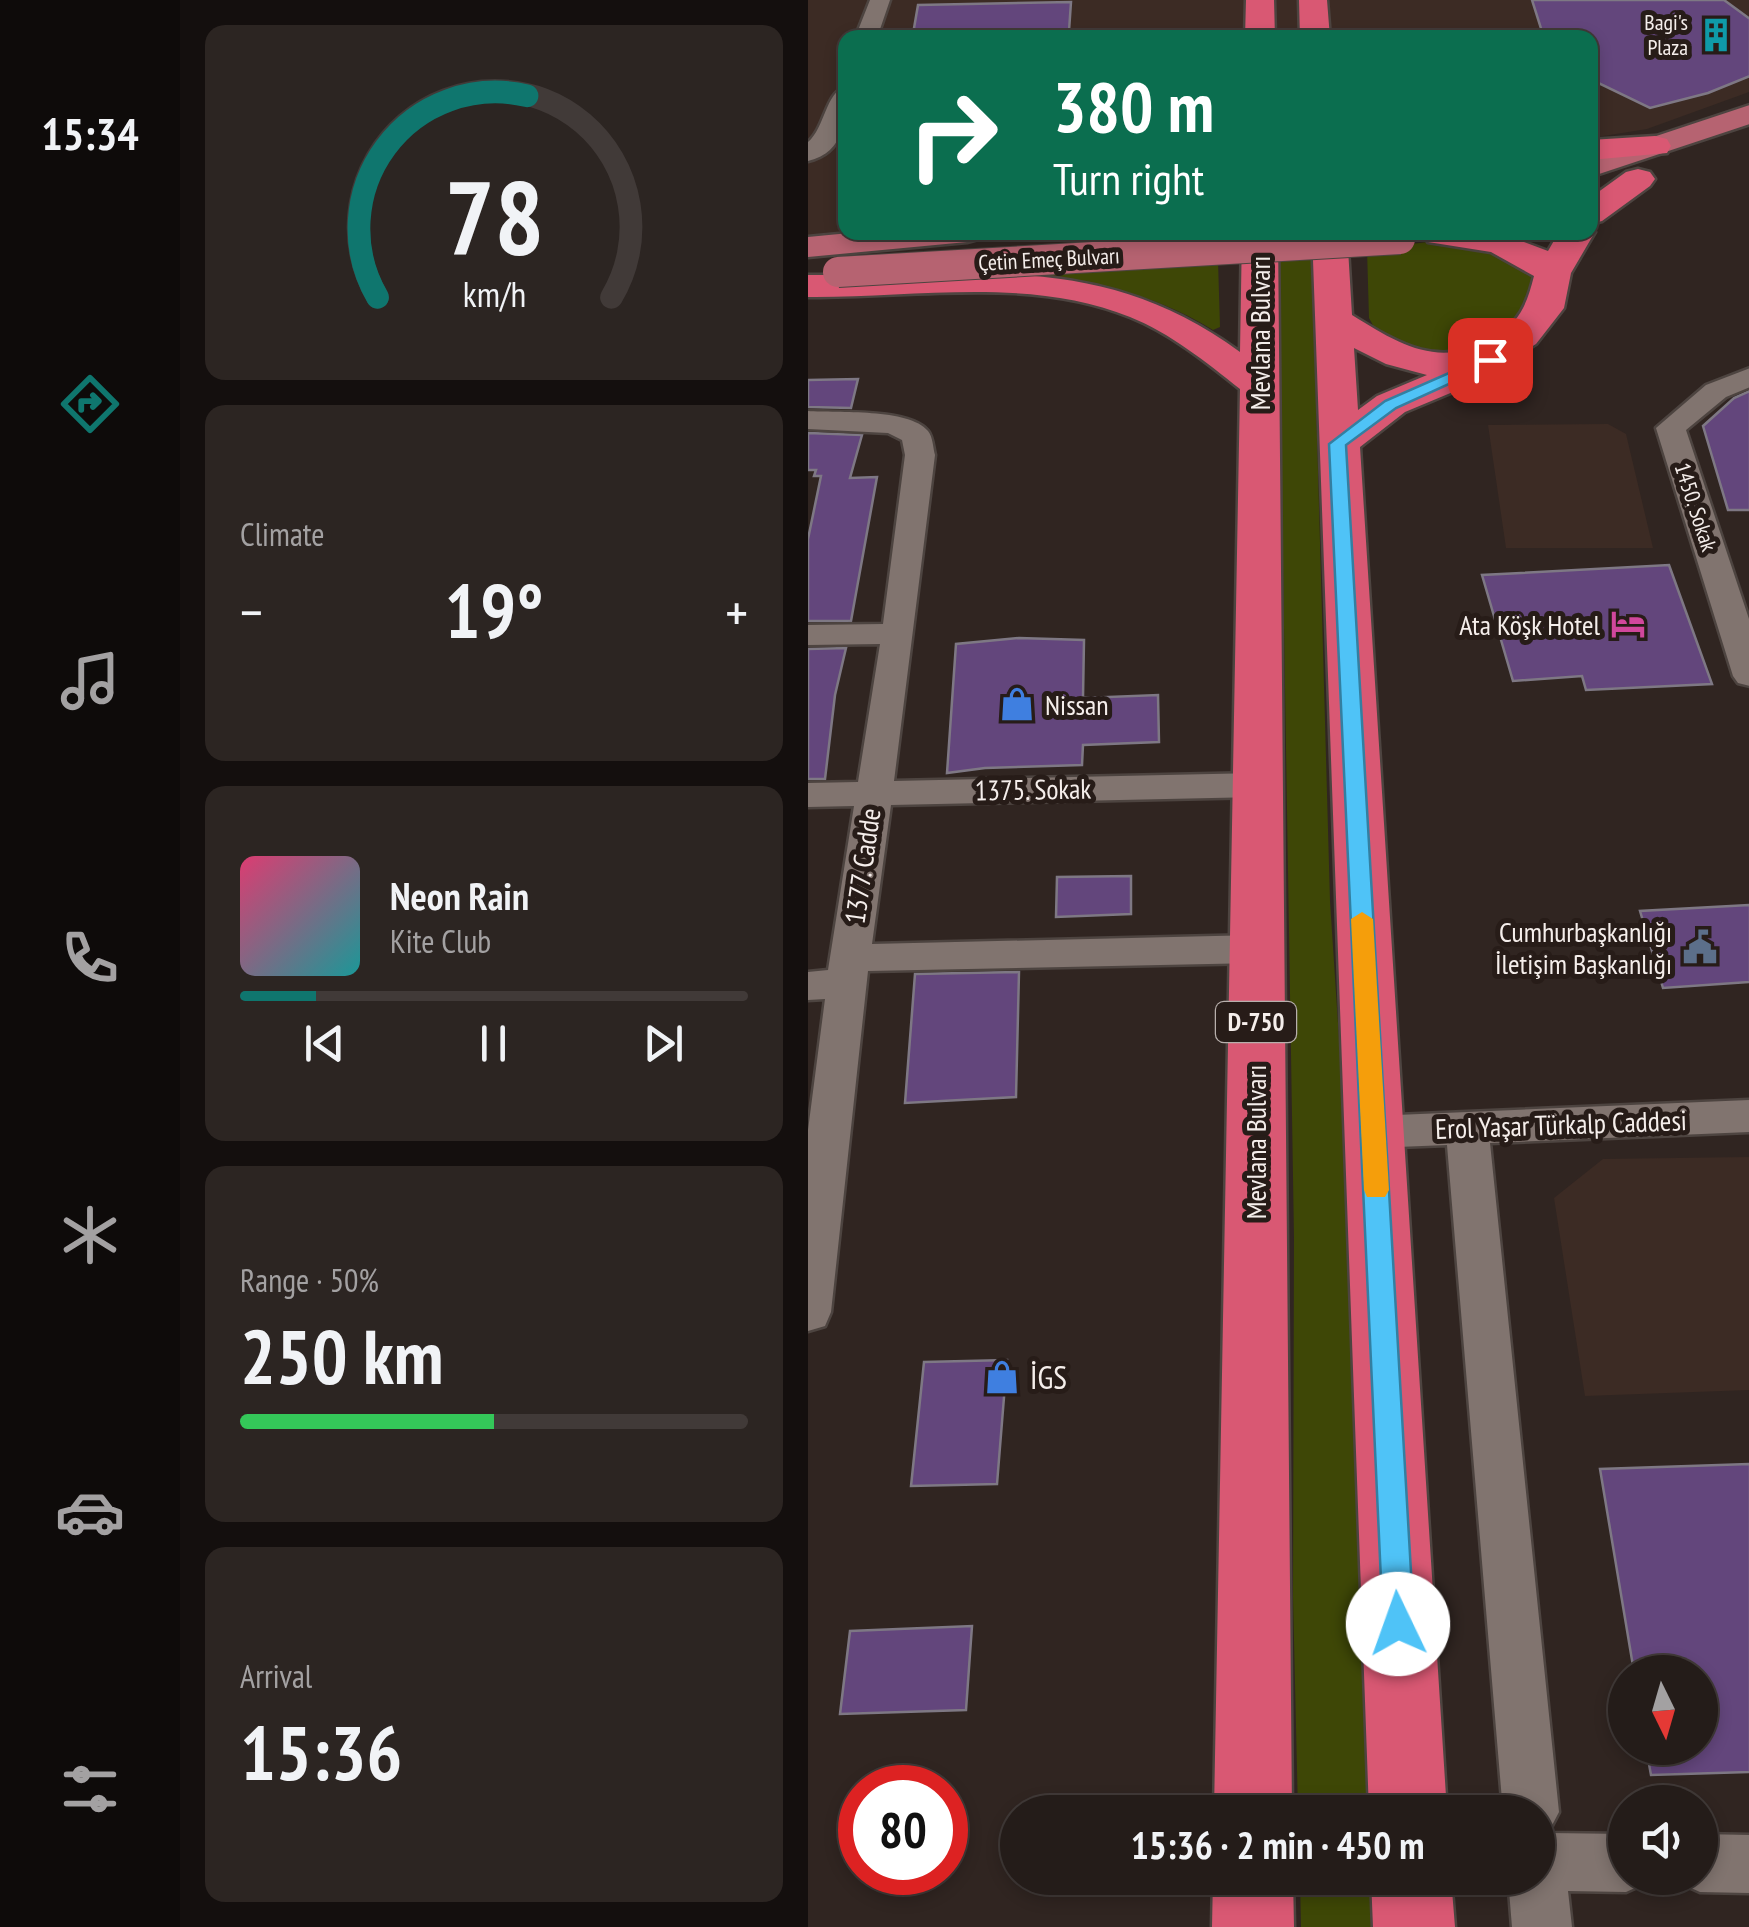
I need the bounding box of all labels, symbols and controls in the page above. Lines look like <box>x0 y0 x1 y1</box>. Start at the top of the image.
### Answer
place label: Bagi's Plaza <box>1644 8 1688 61</box>
building icon: Bagi's Plaza <box>1697 16 1735 54</box>
text: 380 m <box>1053 61 1214 151</box>
icon: right <box>888 70 1018 200</box>
text: 15:34 <box>41 104 139 162</box>
text: 78 <box>444 149 544 284</box>
text: Turn right <box>1053 149 1204 207</box>
street label: Çetin Emeç Bulvarı <box>978 241 1120 277</box>
street label: Mevlana Bulvarı <box>1241 256 1278 410</box>
text: km/h <box>462 271 526 317</box>
pin <box>1448 318 1533 403</box>
icon: arrive <box>1463 333 1518 388</box>
icon: directions <box>55 369 125 439</box>
street label: 1450. Sokak <box>1669 459 1724 555</box>
text: Climate <box>240 513 324 555</box>
text: 19° <box>444 562 544 659</box>
text: − <box>240 576 263 647</box>
text: + <box>725 576 748 647</box>
hotel icon: Ata Köşk Hotel <box>1609 605 1647 643</box>
place label: Ata Köşk Hotel <box>1459 606 1600 643</box>
icon: music <box>55 646 125 716</box>
shop icon: Nissan <box>998 685 1036 723</box>
place label: Nissan <box>1045 686 1109 723</box>
street label: 1375. Sokak <box>974 769 1092 809</box>
street label: 1377. Cadde <box>836 806 888 926</box>
text: Neon Rain <box>390 871 529 920</box>
place label: Cumhurbaşkanlığı İletişim Başkanlığı <box>1495 913 1672 982</box>
text: Kite Club <box>390 920 491 962</box>
icon: phone <box>55 923 125 993</box>
public building icon: Cumhurbaşkanlığı İletişim Başkanlığı <box>1681 928 1719 966</box>
road number: D-750 <box>1216 1002 1296 1042</box>
icon: previous <box>297 1016 352 1071</box>
icon: pause <box>466 1016 521 1071</box>
icon: next <box>636 1016 691 1071</box>
street label: Mevlana Bulvarı <box>1237 1065 1274 1219</box>
street label: Erol Yaşar Türkalp Caddesi <box>1435 1101 1687 1147</box>
icon: climate <box>55 1200 125 1270</box>
text: Range · 50% <box>240 1259 379 1301</box>
text: 250 km <box>240 1308 444 1405</box>
place label: İGS <box>1030 1356 1067 1398</box>
shop icon: İGS <box>983 1358 1021 1396</box>
icon: car <box>55 1477 125 1547</box>
position arrow <box>1346 1572 1450 1676</box>
text: Arrival <box>240 1655 312 1697</box>
north arrow <box>1608 1655 1718 1765</box>
map controls <box>1608 1655 1718 1895</box>
text: 15:36 <box>240 1704 402 1801</box>
icon: filters <box>55 1754 125 1824</box>
speed limit sign: 80 <box>838 1765 968 1895</box>
button: sound <box>1608 1785 1718 1895</box>
text: 15:36 · 2 min · 450 m <box>1131 1820 1424 1869</box>

